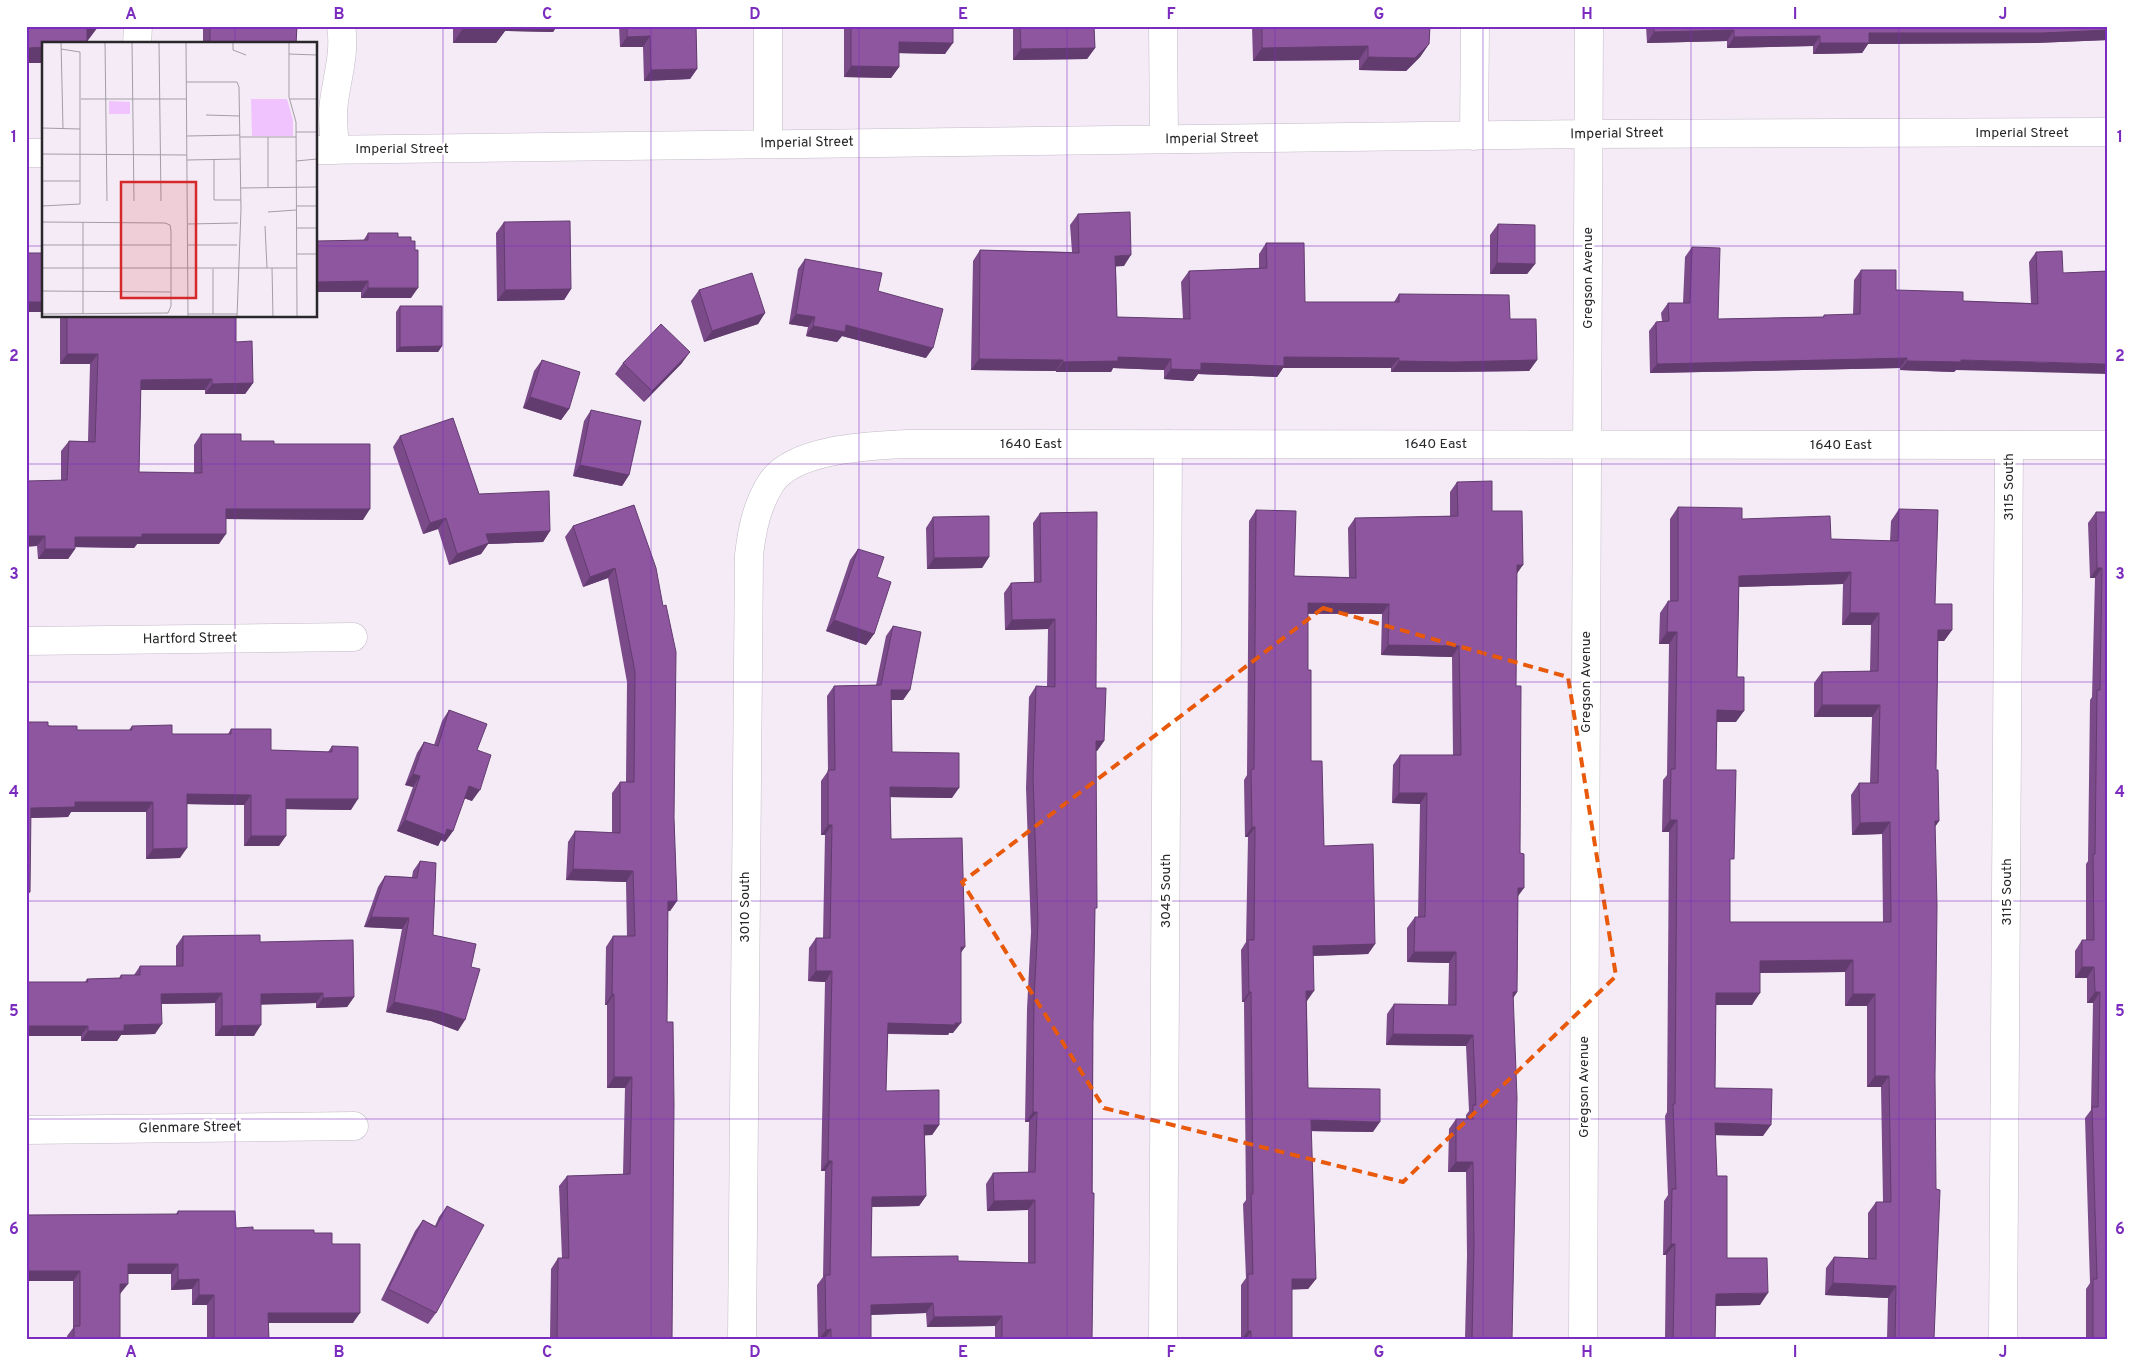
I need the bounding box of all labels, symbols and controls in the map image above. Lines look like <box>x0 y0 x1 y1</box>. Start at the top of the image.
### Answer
text: A <box>125 5 137 25</box>
text: B <box>333 5 345 25</box>
text: C <box>542 5 552 25</box>
text: D <box>749 5 761 25</box>
text: E <box>958 5 968 25</box>
text: F <box>1166 5 1176 25</box>
text: G <box>1374 5 1384 25</box>
text: H <box>1581 5 1593 25</box>
text: I <box>1793 5 1797 25</box>
text: J <box>1999 5 2007 25</box>
inset map <box>42 42 318 318</box>
street label: Imperial Street <box>1570 125 1664 143</box>
street label: Imperial Street <box>1975 125 2069 142</box>
text: 1 <box>11 128 17 148</box>
text: 1 <box>2117 128 2123 148</box>
street label: Imperial Street <box>1165 130 1259 148</box>
street label: Imperial Street <box>760 134 854 152</box>
street label: Imperial Street <box>355 141 449 158</box>
street label: Gregson Avenue <box>1580 227 1597 329</box>
text: 2 <box>9 347 19 367</box>
text: 2 <box>2115 347 2125 367</box>
street label: 1640 East <box>1000 436 1062 453</box>
street label: 1640 East <box>1405 436 1467 453</box>
street label: 1640 East <box>1810 437 1872 454</box>
street label: 3115 South <box>2001 453 2018 521</box>
text: 3 <box>9 565 19 585</box>
text: 3 <box>2115 565 2125 585</box>
street label: Hartford Street <box>143 630 237 648</box>
street label: Gregson Avenue <box>1578 631 1595 733</box>
text: 4 <box>9 783 19 803</box>
text: 4 <box>2115 783 2125 803</box>
street label: 3045 South <box>1158 854 1175 928</box>
street label: 3115 South <box>1999 858 2016 926</box>
street label: 3010 South <box>737 871 754 943</box>
text: 5 <box>9 1002 19 1022</box>
text: 5 <box>2115 1002 2125 1022</box>
street label: Gregson Avenue <box>1576 1036 1593 1138</box>
street label: Glenmare Street <box>138 1119 242 1137</box>
text: 6 <box>9 1220 19 1240</box>
text: 6 <box>2115 1220 2125 1240</box>
text: A <box>125 1343 137 1363</box>
text: B <box>333 1343 345 1363</box>
text: C <box>542 1343 552 1363</box>
text: D <box>749 1343 761 1363</box>
text: E <box>958 1343 968 1363</box>
text: F <box>1166 1343 1176 1363</box>
text: G <box>1374 1343 1384 1363</box>
text: H <box>1581 1343 1593 1363</box>
text: I <box>1793 1343 1797 1363</box>
text: J <box>1999 1343 2007 1363</box>

